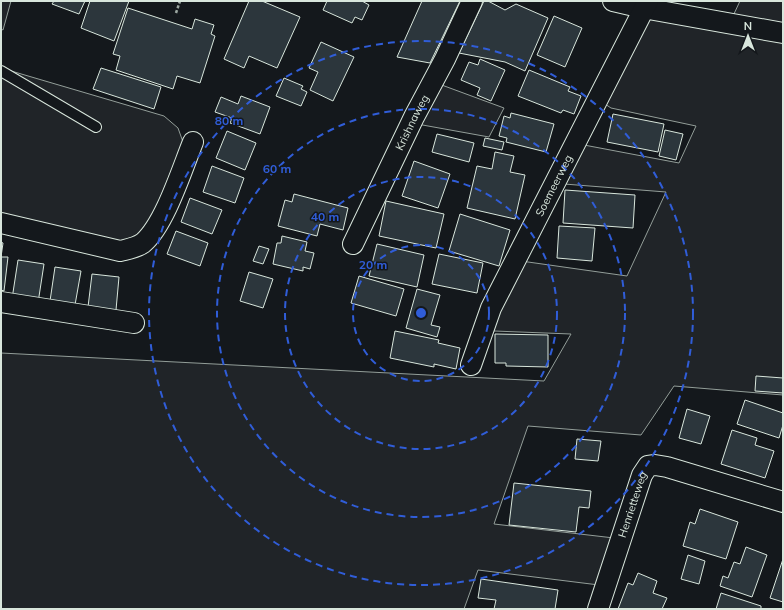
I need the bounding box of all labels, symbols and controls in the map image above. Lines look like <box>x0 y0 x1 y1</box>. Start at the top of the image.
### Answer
north arrow <box>728 16 768 56</box>
text: N <box>744 19 752 33</box>
street label: Krishnaweg <box>392 92 432 153</box>
text: 80 m <box>215 113 243 128</box>
street label: Soemeerweg <box>532 152 575 219</box>
text: 60 m <box>263 161 291 176</box>
text: 40 m <box>311 209 339 224</box>
text: 20 m <box>359 257 387 272</box>
centre of rings <box>414 306 428 320</box>
street label: Henrietteweg <box>615 468 650 539</box>

